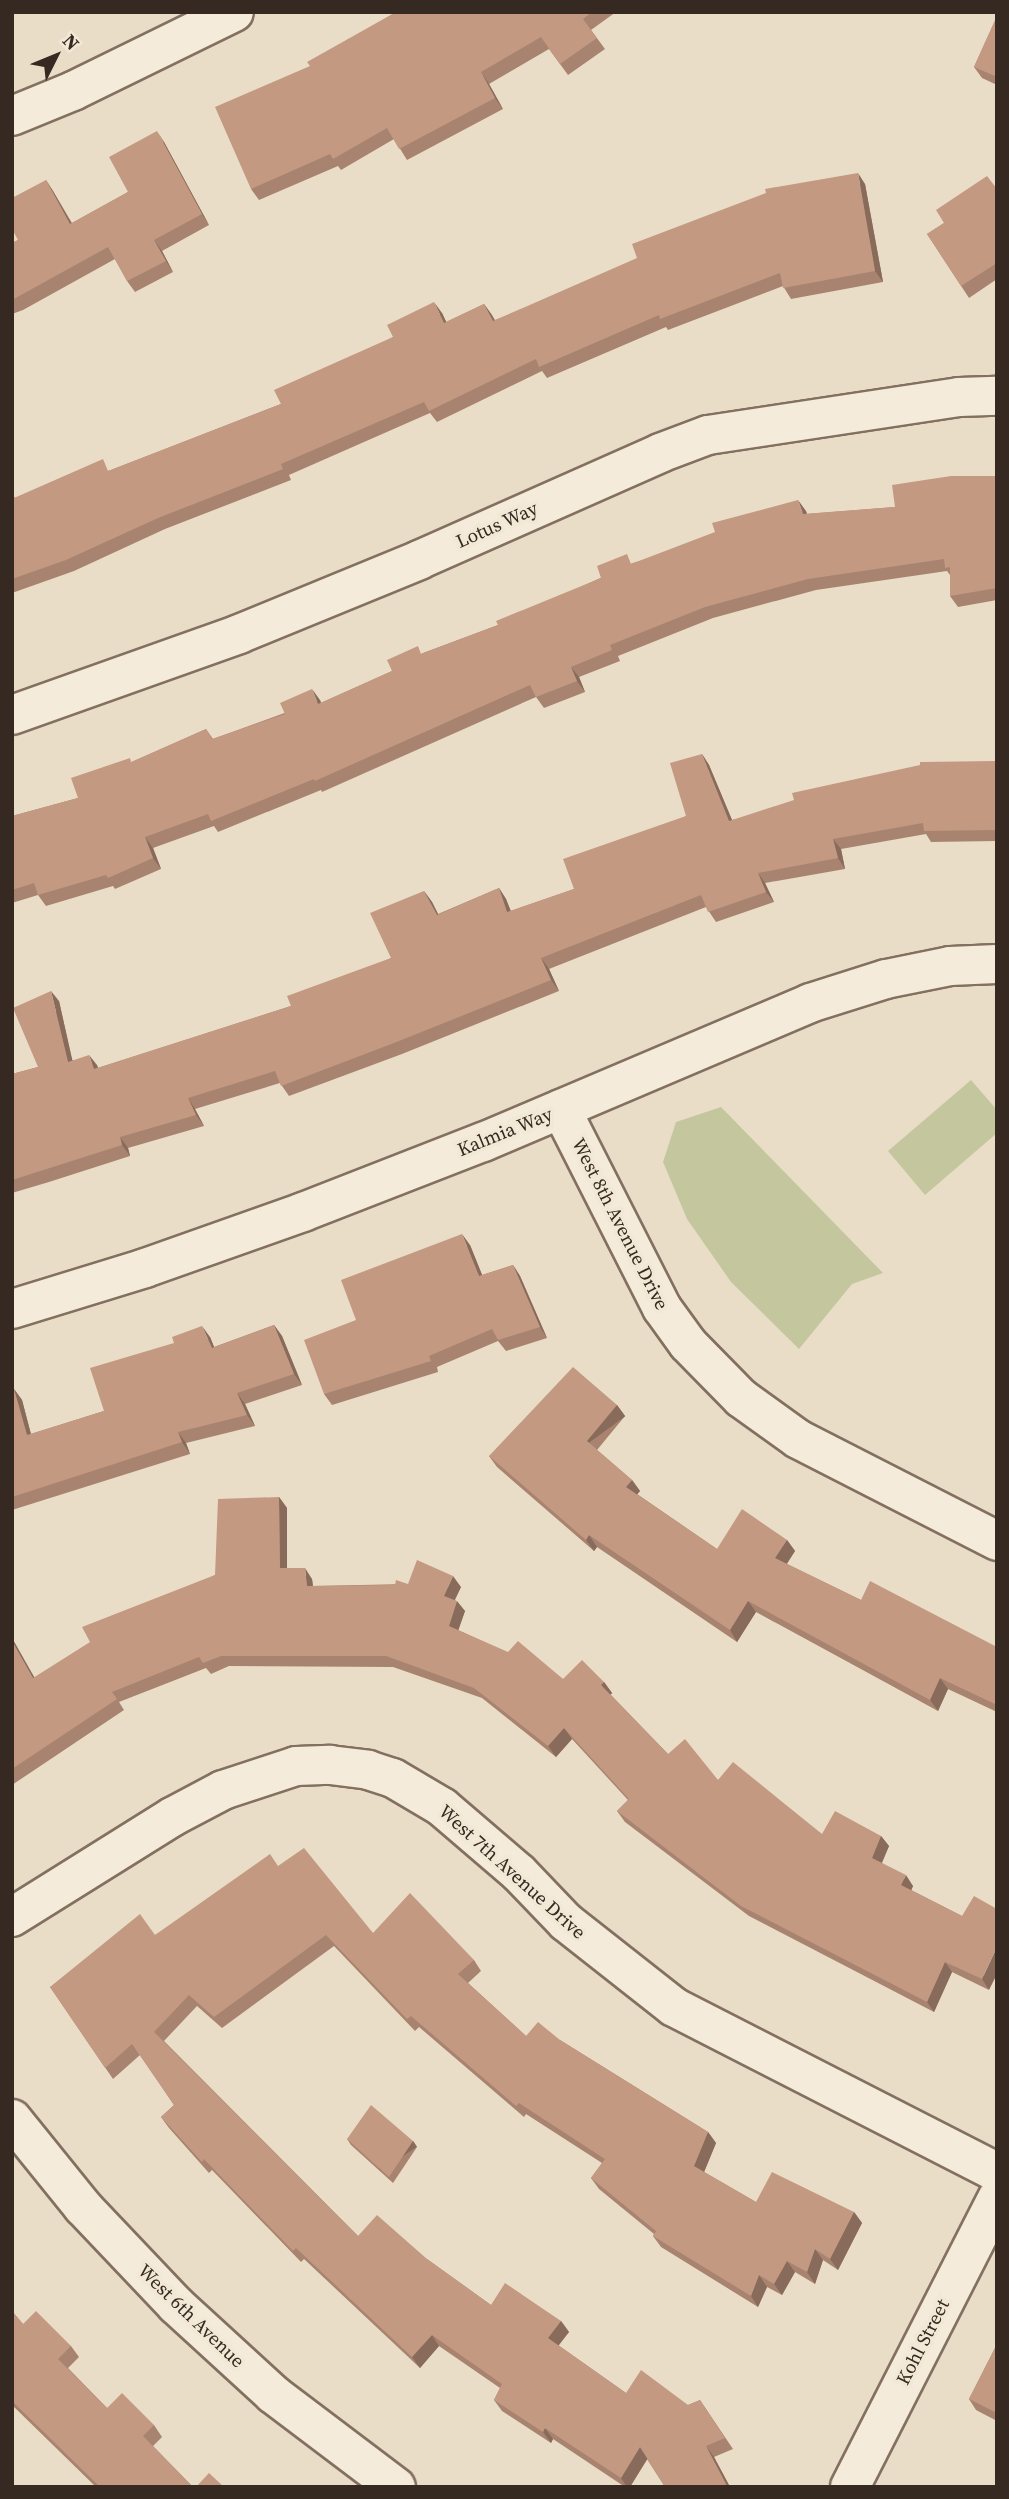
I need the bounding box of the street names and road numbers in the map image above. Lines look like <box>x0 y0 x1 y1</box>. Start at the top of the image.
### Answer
street label: Lotus Way <box>452 497 542 553</box>
street label: Kalmia Way <box>454 1103 556 1161</box>
street label: West 8th Avenue Drive <box>567 1134 673 1314</box>
street label: West 7th Avenue Drive <box>434 1800 590 1944</box>
street label: West 6th Avenue <box>133 2259 249 2373</box>
street label: Kohl Street <box>892 2295 954 2389</box>

